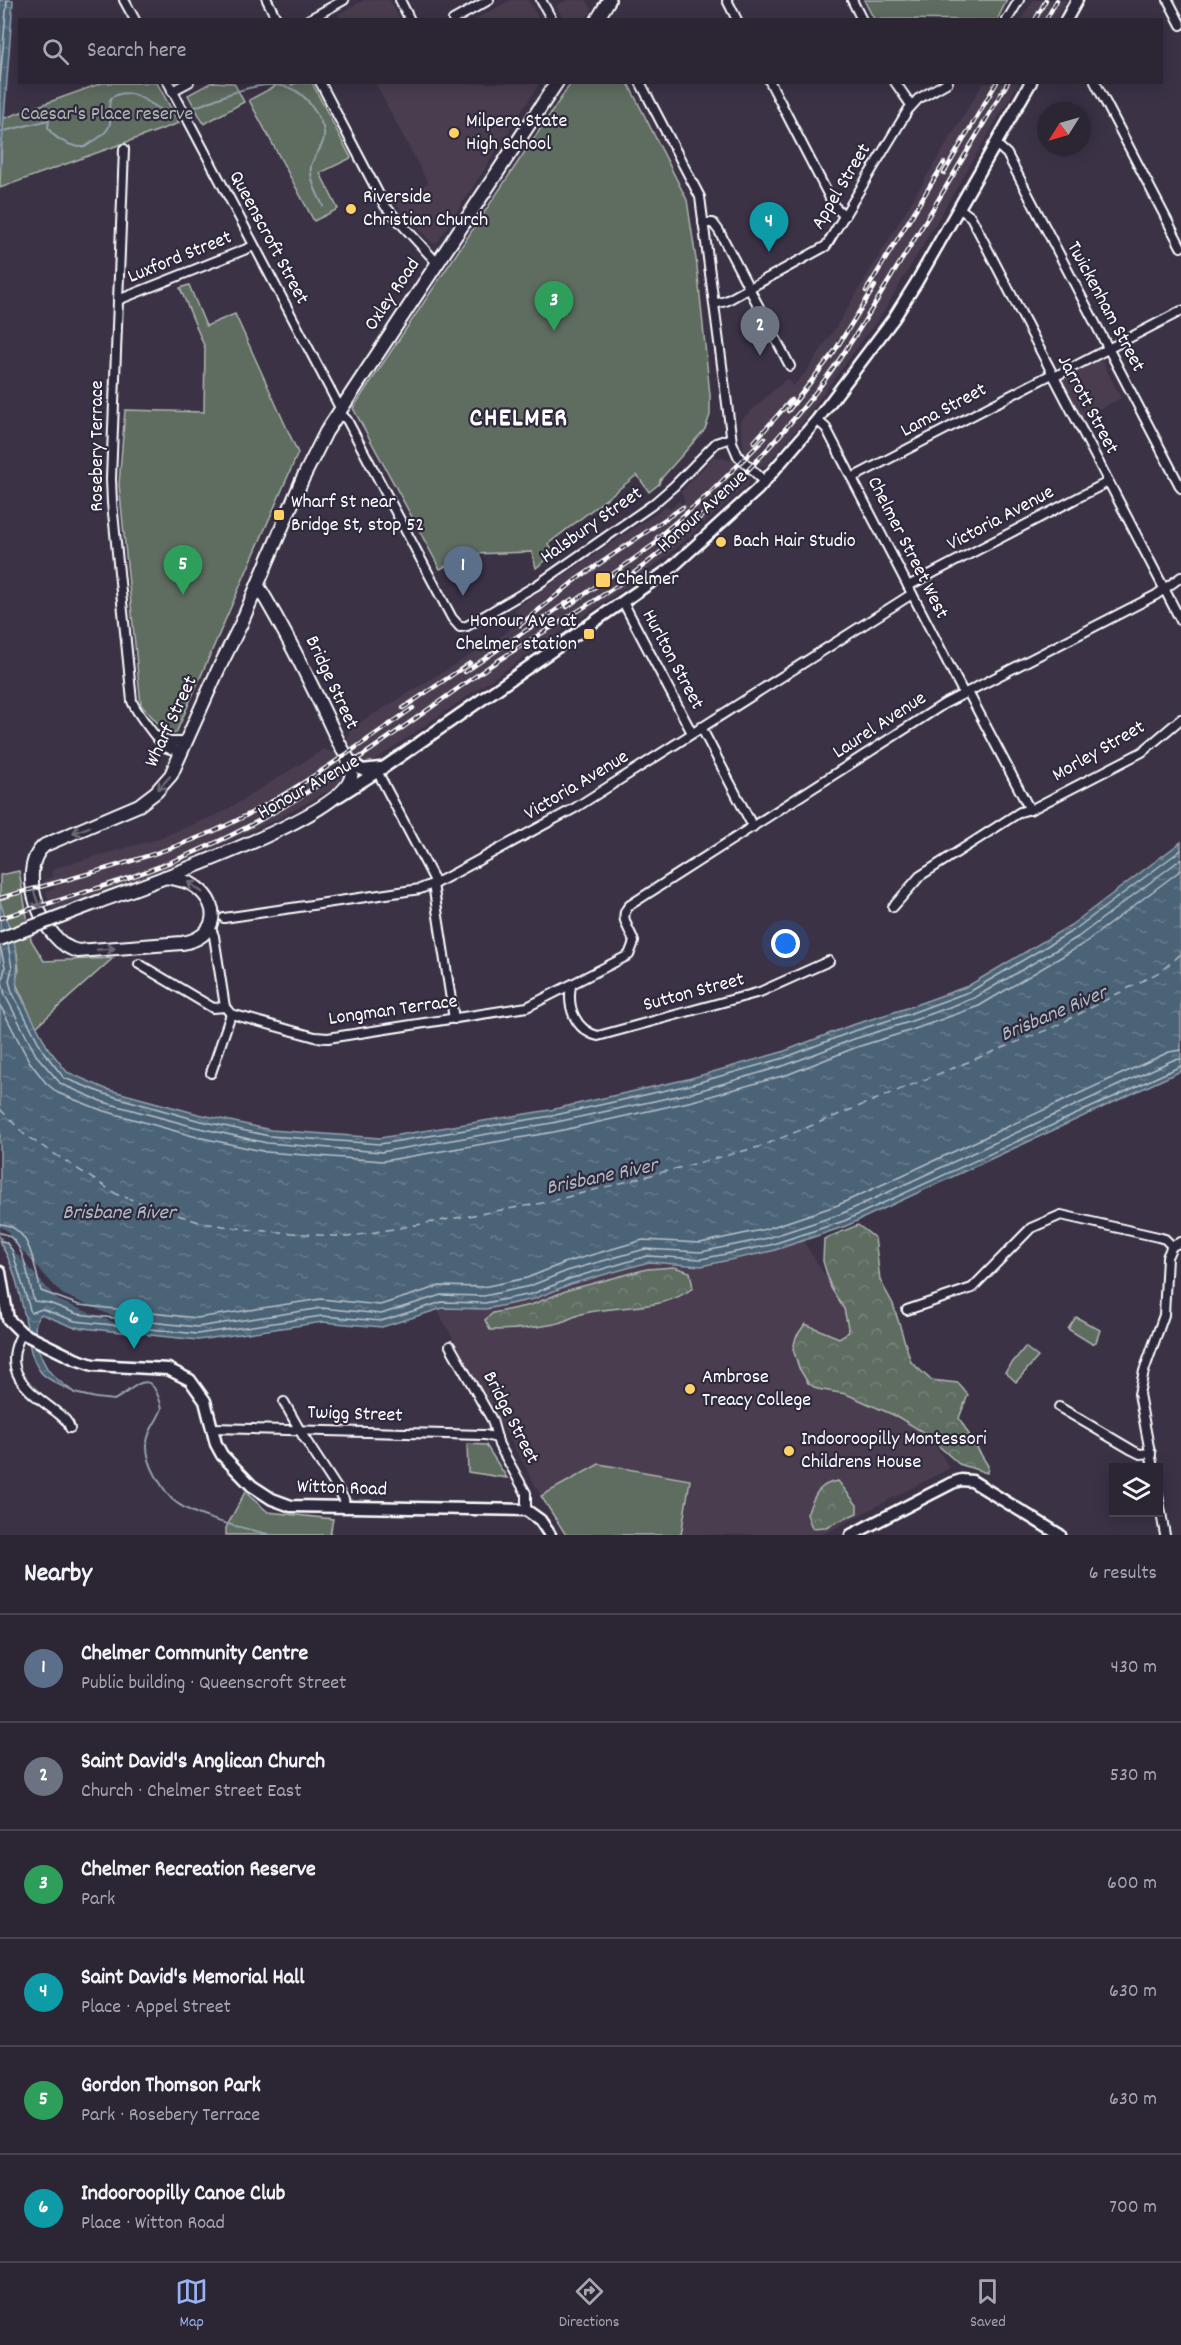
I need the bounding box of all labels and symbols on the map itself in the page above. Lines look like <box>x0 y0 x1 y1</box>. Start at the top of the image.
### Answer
park label: Caesar's Place reserve <box>21 101 194 129</box>
north arrow <box>1037 102 1091 156</box>
place label: Milpera State High School <box>466 108 567 159</box>
marker: Milpera State High School <box>447 126 461 140</box>
street label: Appel Street <box>805 139 879 235</box>
street label: Queenscroft Street <box>221 166 315 310</box>
place label: Riverside Christian Church <box>363 184 488 235</box>
marker: Riverside Christian Church <box>344 202 358 216</box>
pin: 4 <box>750 202 788 252</box>
street label: Luxford Street <box>124 224 236 292</box>
street label: Twickenham Street <box>1059 237 1151 377</box>
street label: Oxley Road <box>358 253 428 337</box>
pin: 3 <box>534 282 574 331</box>
pin: 2 <box>740 306 780 356</box>
street label: Jarrott Street <box>1049 351 1125 459</box>
street label: Lama Street <box>896 377 992 445</box>
street label: Rosebery Terrace <box>84 380 112 512</box>
district label: CHELMER <box>470 401 568 438</box>
street label: Honour Avenue <box>652 464 754 560</box>
street label: Chelmer Street West <box>859 472 955 624</box>
street label: Victoria Avenue <box>943 479 1060 559</box>
street label: Halsbury Street <box>535 480 649 572</box>
place label: Wharf St near Bridge St, stop 52 <box>291 489 424 540</box>
marker: Wharf St near Bridge St, stop 52 <box>272 508 286 522</box>
place label: Bach Hair Studio <box>733 528 856 556</box>
marker: Bach Hair Studio <box>714 535 728 549</box>
pin: 5 <box>164 546 202 595</box>
pin: 1 <box>444 546 482 596</box>
place label: Chelmer <box>616 566 679 594</box>
marker: Chelmer <box>594 571 612 589</box>
street label: Hurlton Street <box>634 605 710 715</box>
place label: Honour Ave at Chelmer station <box>456 608 577 659</box>
marker: Honour Ave at Chelmer station <box>582 627 596 641</box>
street label: Bridge Street <box>297 631 365 735</box>
street label: Wharf Street <box>139 672 205 772</box>
street label: Laurel Avenue <box>828 685 932 767</box>
street label: Morley Street <box>1047 714 1151 790</box>
street label: Victoria Avenue <box>519 744 635 828</box>
street label: Honour Avenue <box>253 748 365 828</box>
one-way arrow <box>157 776 171 791</box>
one-way arrow <box>72 825 90 836</box>
one-way arrow <box>187 881 203 893</box>
one-way arrow <box>32 890 43 909</box>
your location <box>771 929 800 958</box>
one-way arrow <box>96 943 116 954</box>
street label: Sutton Street <box>640 966 748 1020</box>
water label: Brisbane River <box>996 978 1114 1051</box>
street label: Longman Terrace <box>327 988 459 1034</box>
water label: Brisbane River <box>544 1151 663 1204</box>
water label: Brisbane River <box>63 1199 178 1229</box>
pin: 6 <box>114 1300 154 1349</box>
place label: Ambrose Treacy College <box>702 1364 811 1415</box>
street label: Bridge Street <box>475 1367 545 1469</box>
marker: Ambrose Treacy College <box>683 1382 697 1396</box>
street label: Twigg Street <box>307 1399 403 1431</box>
place label: Indooroopilly Montessori Childrens House <box>801 1426 987 1477</box>
marker: Indooroopilly Montessori Childrens House <box>782 1444 796 1458</box>
street label: Witton Road <box>297 1473 387 1505</box>

